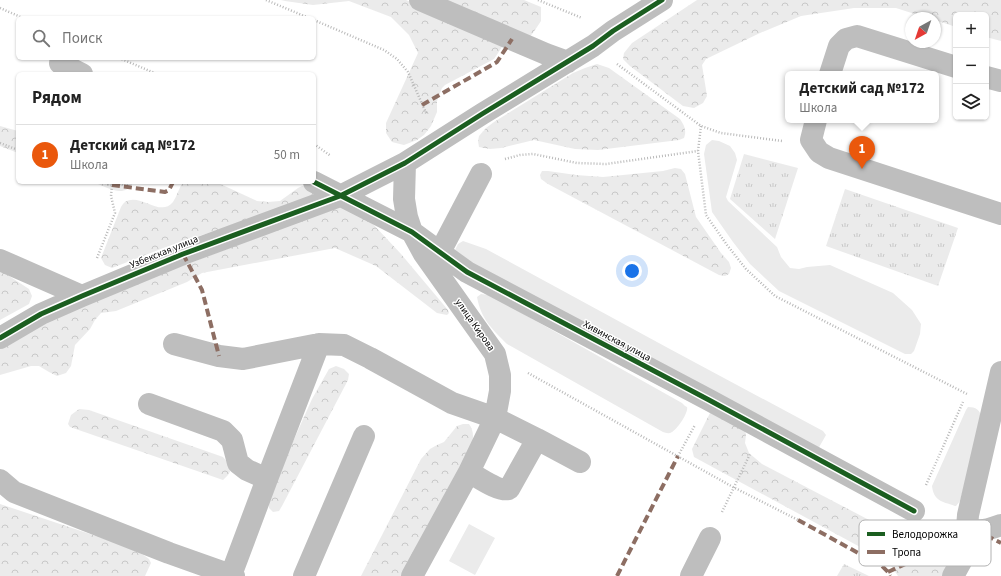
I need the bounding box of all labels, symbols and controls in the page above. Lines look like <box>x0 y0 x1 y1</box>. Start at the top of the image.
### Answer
north arrow <box>905 12 941 48</box>
map controls <box>953 12 989 120</box>
button: + <box>953 12 989 48</box>
search box <box>16 16 316 60</box>
icon: search <box>30 27 52 49</box>
text: Поиск <box>62 28 103 49</box>
button: − <box>953 48 989 84</box>
popup <box>785 71 939 123</box>
text: Детский сад №172 <box>799 78 925 99</box>
button: layers <box>953 84 989 120</box>
text: Рядом <box>32 86 82 110</box>
text: Школа <box>799 99 837 117</box>
text: Детский сад №172 <box>70 135 196 156</box>
pin: 1 <box>849 136 875 169</box>
text: 1 <box>42 146 48 164</box>
text: 50 m <box>274 146 300 164</box>
text: Школа <box>70 156 108 174</box>
street label: Узбекская улица <box>128 232 200 272</box>
your location <box>622 261 642 281</box>
street label: улица Кирова <box>452 296 498 354</box>
street label: Хивинская улица <box>581 317 653 365</box>
legend <box>859 520 991 566</box>
text: Велодорожка <box>892 527 958 542</box>
text: Тропа <box>892 545 921 560</box>

